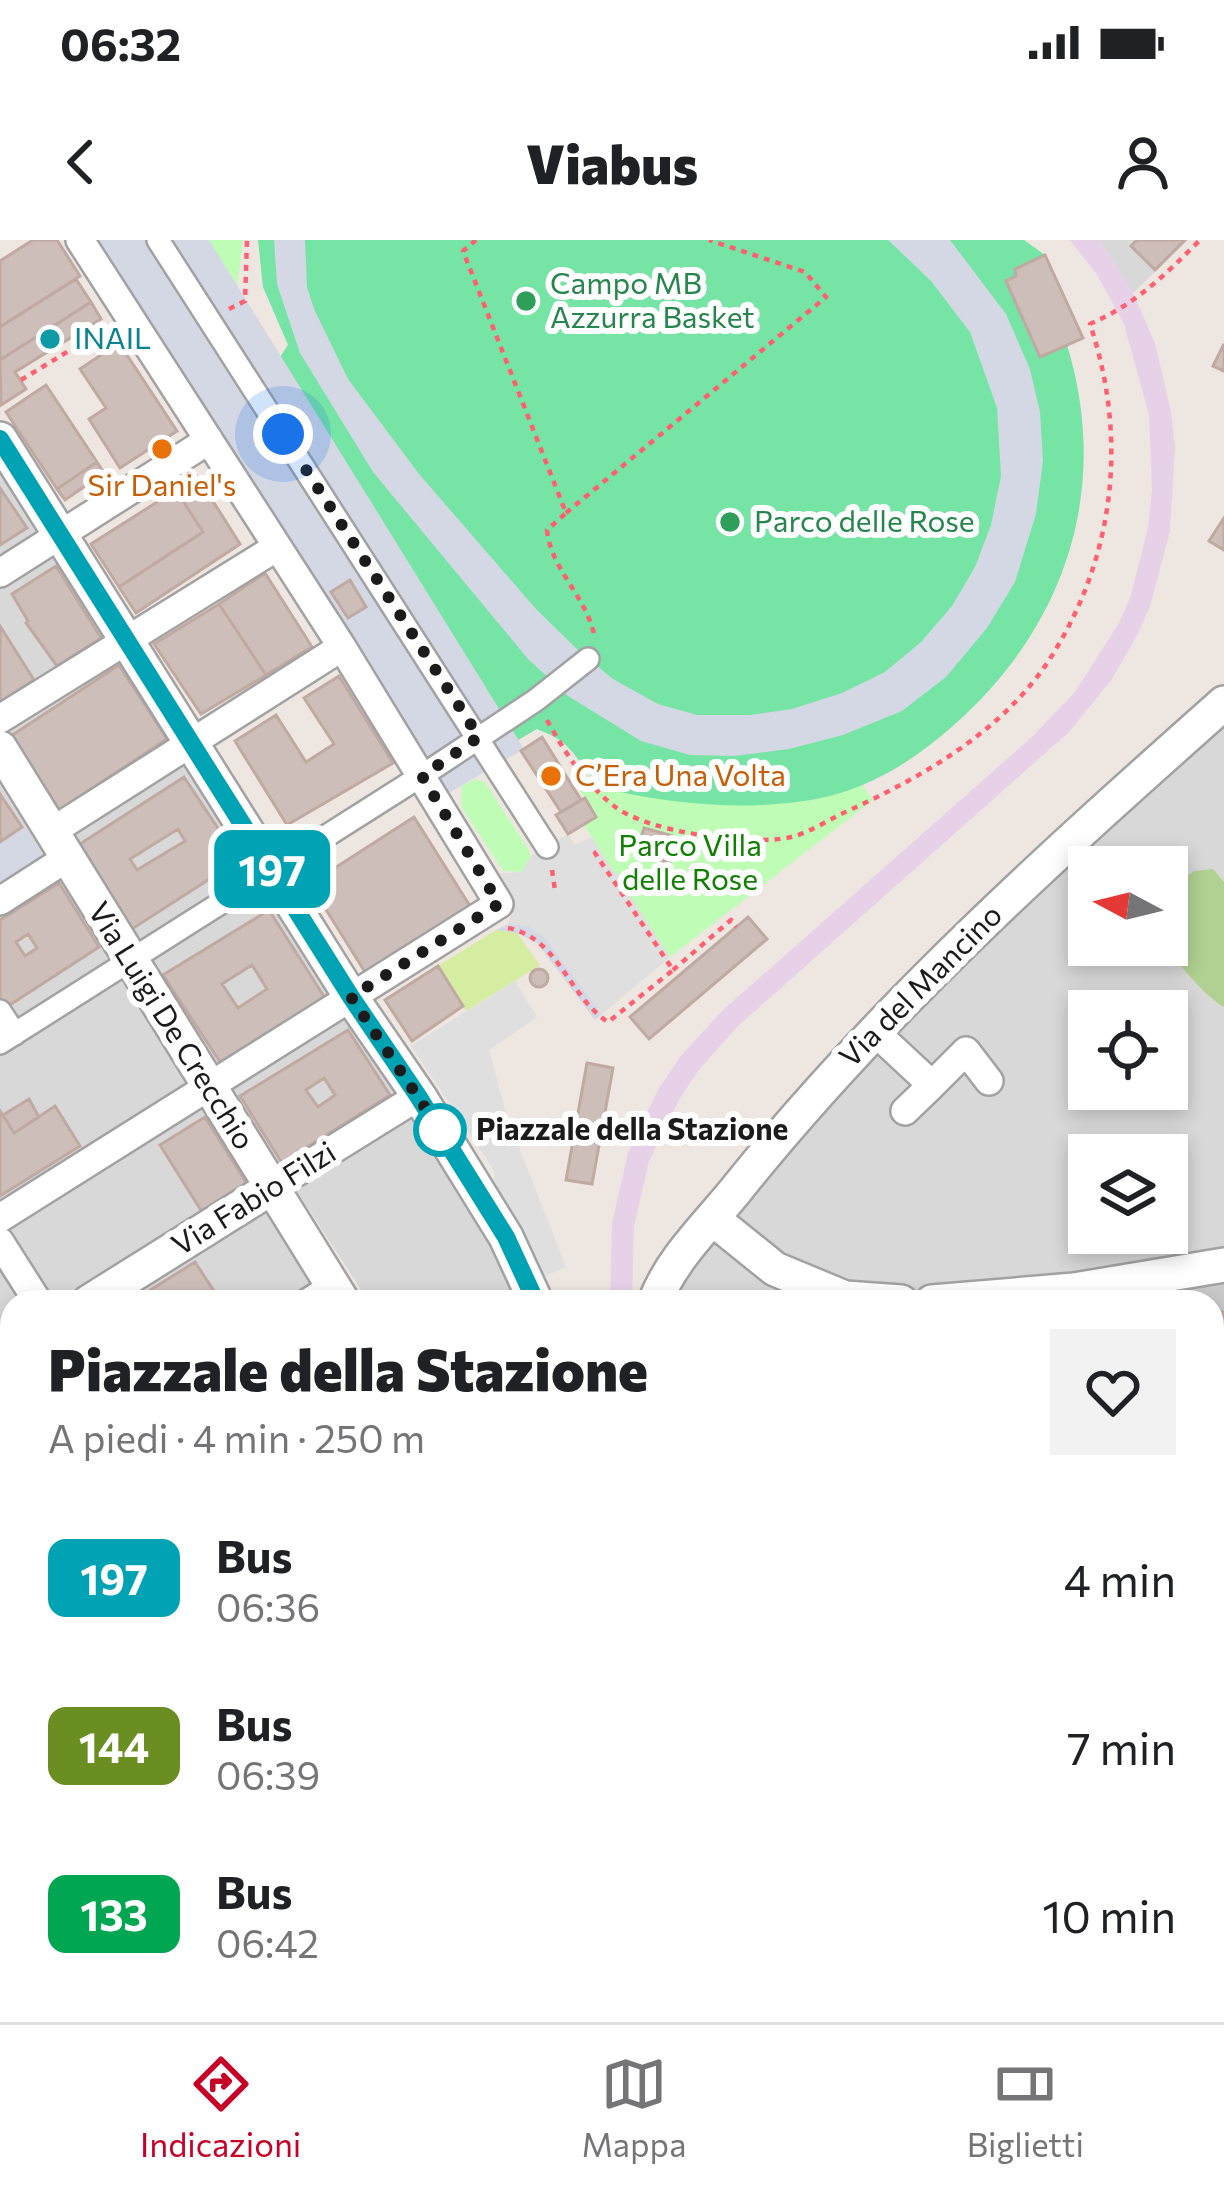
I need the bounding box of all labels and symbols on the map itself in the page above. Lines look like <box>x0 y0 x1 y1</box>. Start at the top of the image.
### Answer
place label: Campo MB Azzurra Basket <box>550 263 755 334</box>
marker: Campo MB Azzurra Basket <box>513 288 539 314</box>
place label: INAIL <box>74 318 151 355</box>
marker: INAIL <box>37 326 63 352</box>
your location <box>253 404 313 464</box>
marker: Sir Daniel's <box>149 436 175 462</box>
place label: Sir Daniel's <box>88 465 236 502</box>
place label: Parco delle Rose <box>754 501 975 538</box>
marker: Parco delle Rose <box>717 509 743 535</box>
place label: C’Era Una Volta <box>575 755 786 792</box>
marker: C’Era Una Volta <box>538 763 564 789</box>
park label: Parco Villa delle Rose <box>618 825 762 896</box>
line badge: 197 <box>203 830 341 908</box>
north arrow <box>1068 846 1188 966</box>
street label: Via Luigi De Crecchio <box>82 894 264 1155</box>
street label: Via del Mancino <box>830 895 1008 1073</box>
marker: Piazzale della Stazione <box>415 1105 465 1155</box>
place label: Piazzale della Stazione <box>476 1109 788 1146</box>
street label: Via Fabio Filzi <box>164 1132 341 1262</box>

